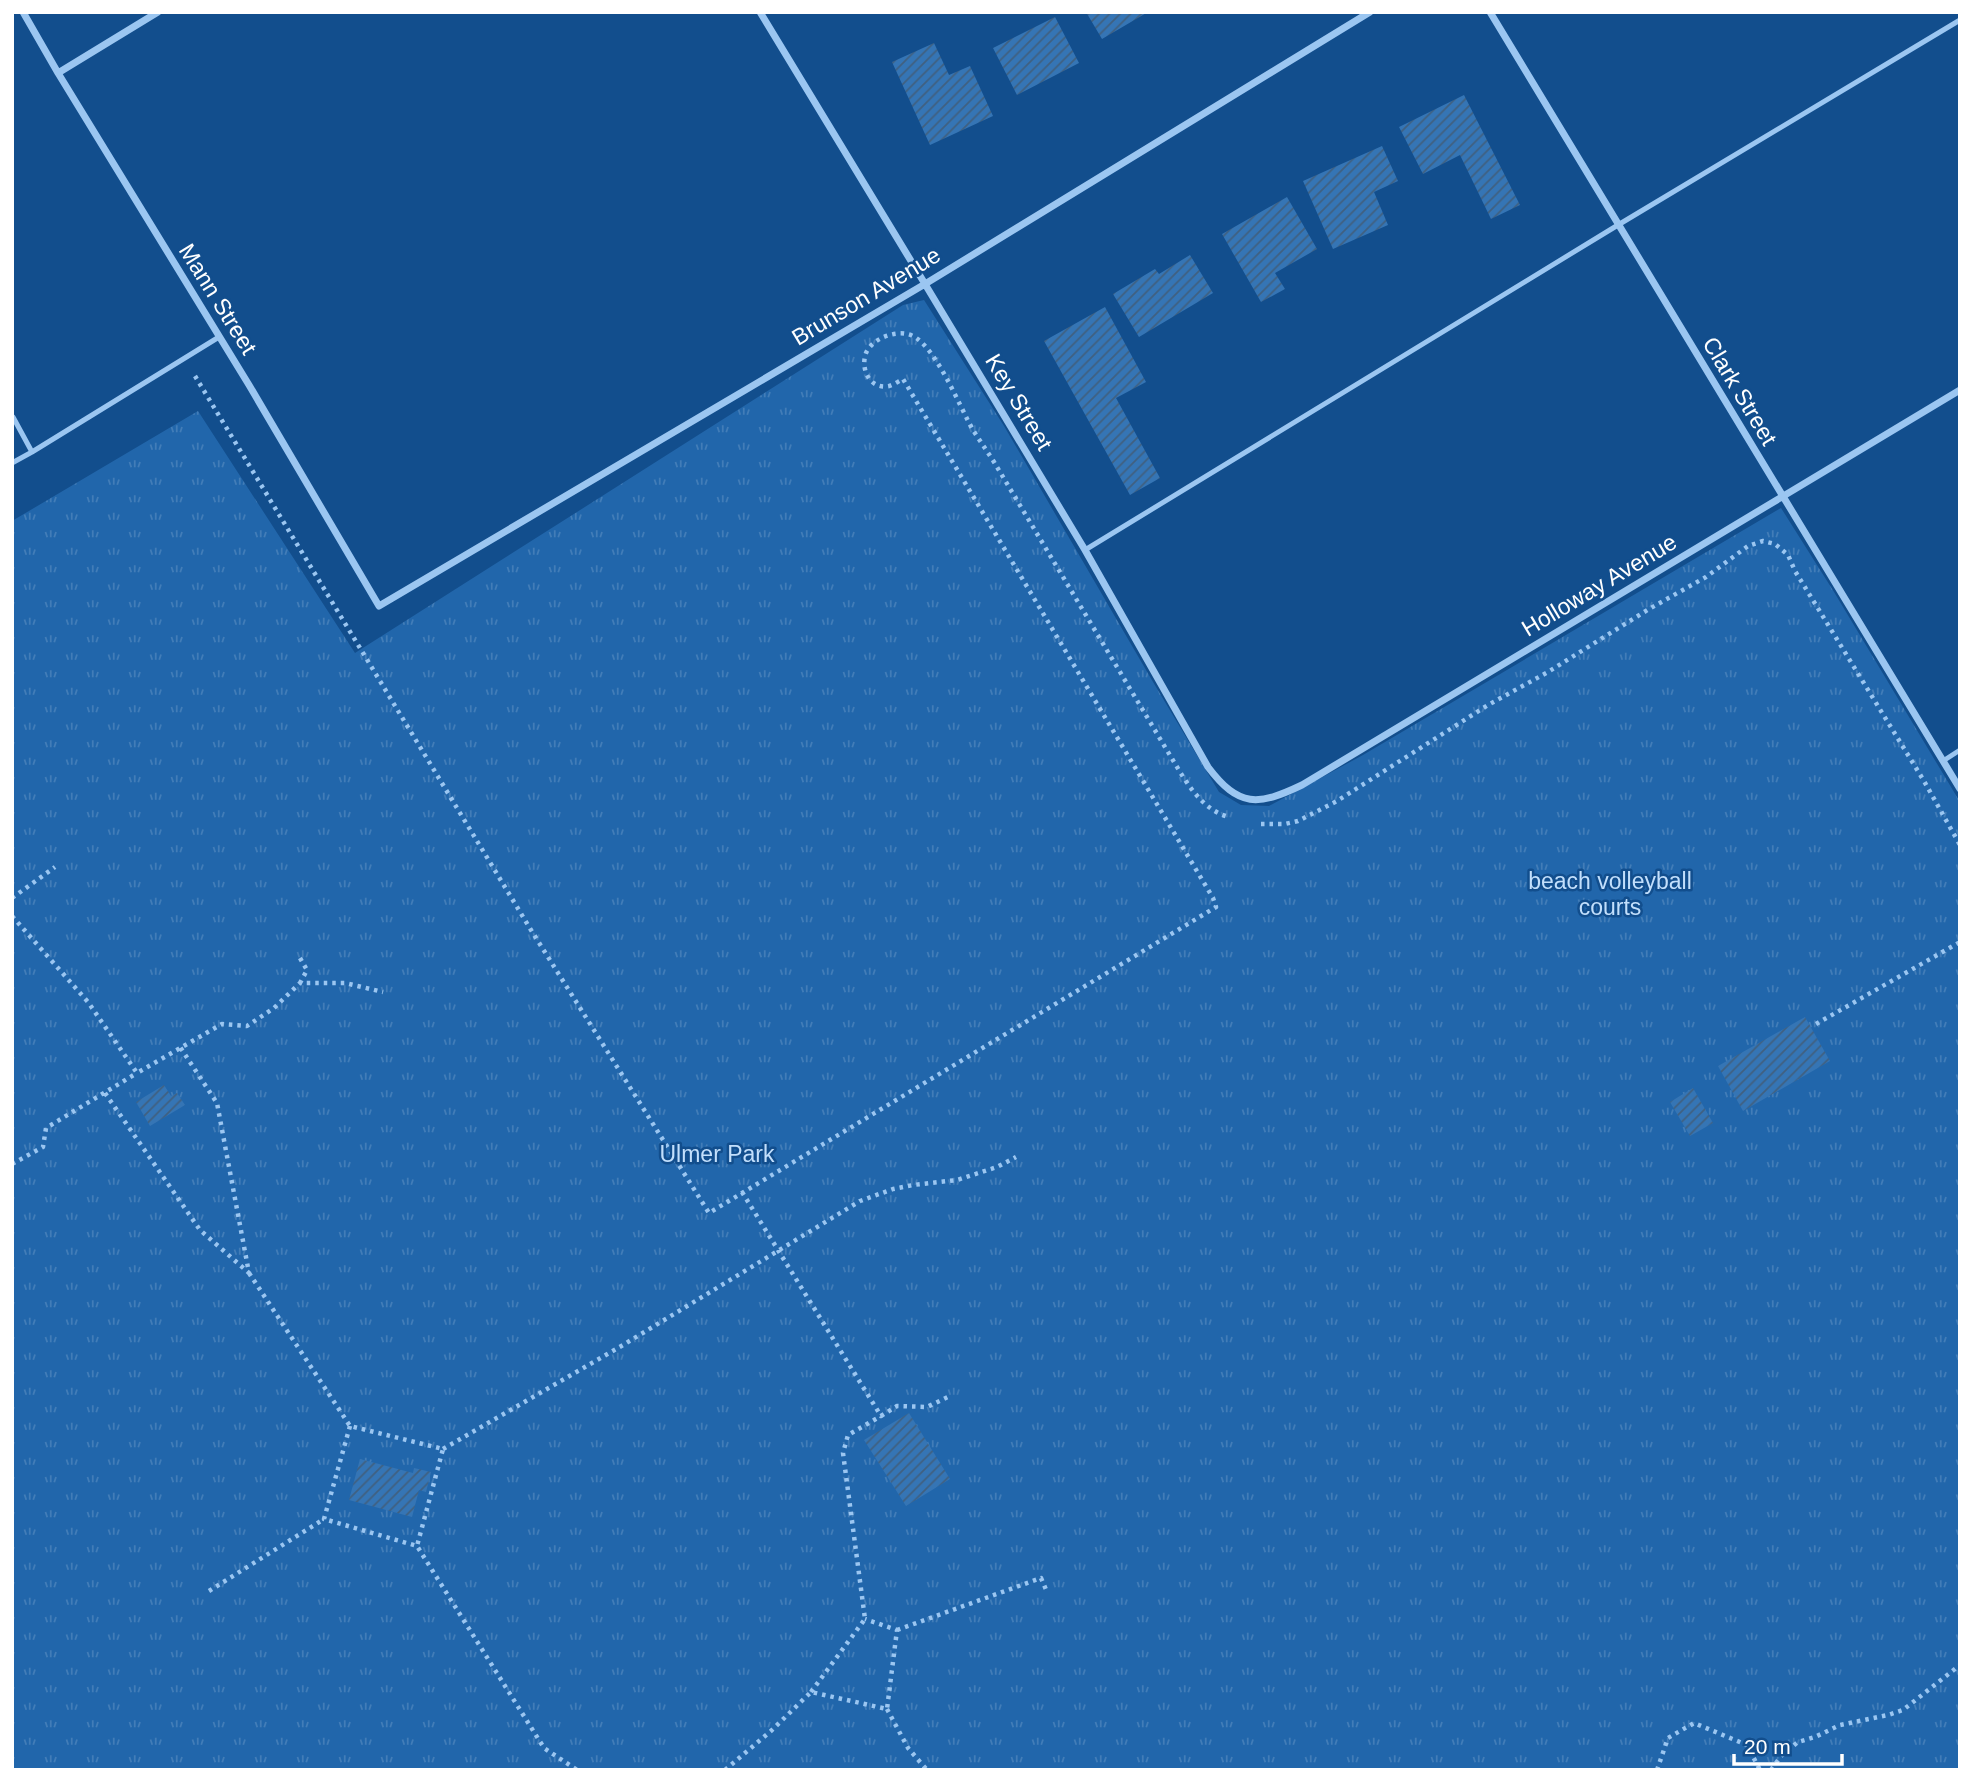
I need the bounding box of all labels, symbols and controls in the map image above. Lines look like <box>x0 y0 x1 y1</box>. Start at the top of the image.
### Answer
street label: Mann Street <box>174 239 263 360</box>
street label: Brunson Avenue <box>787 241 945 351</box>
street label: Clark Street <box>1698 332 1783 450</box>
street label: Key Street <box>980 349 1058 455</box>
street label: Holloway Avenue <box>1517 529 1681 641</box>
park label: beach volleyball courts <box>1528 868 1692 920</box>
park label: Ulmer Park <box>659 1141 775 1167</box>
scale bar <box>1734 1722 1842 1766</box>
text: 20 m <box>1744 1735 1791 1758</box>

